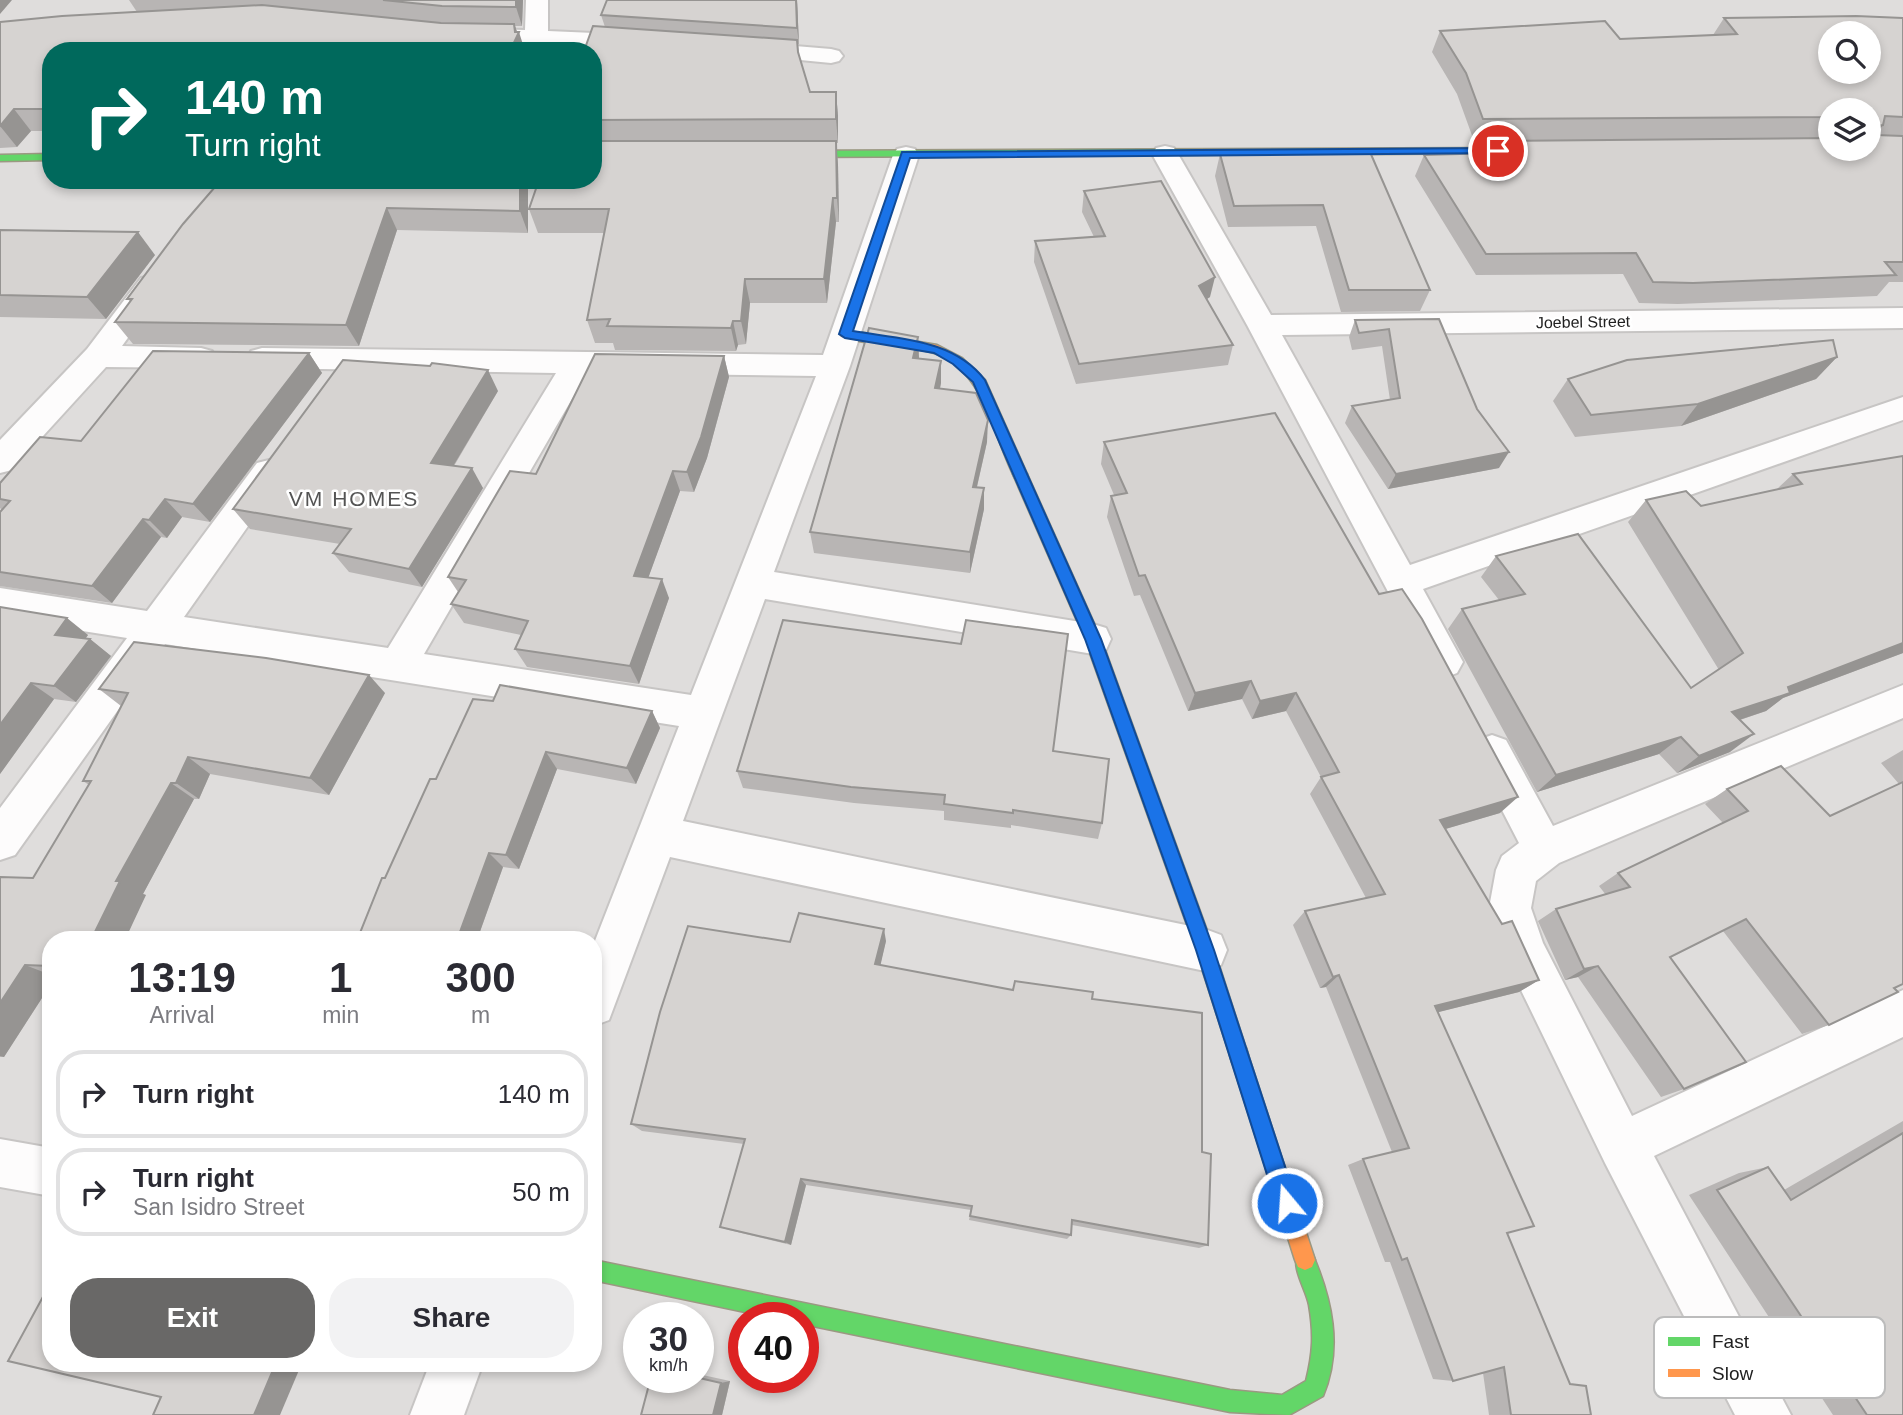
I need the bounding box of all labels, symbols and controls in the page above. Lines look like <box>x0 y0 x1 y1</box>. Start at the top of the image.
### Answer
map controls <box>1818 21 1881 161</box>
button: search <box>1818 21 1881 84</box>
icon: right <box>70 70 161 161</box>
text: 140 m <box>185 70 324 124</box>
button: layers <box>1818 98 1881 161</box>
pin <box>1468 121 1528 181</box>
text: Turn right <box>185 127 321 163</box>
icon: arrive <box>1479 132 1517 170</box>
street label: Joebel Street <box>1536 313 1631 331</box>
district label: VM HOMES <box>289 487 419 510</box>
text: 13:19 <box>128 954 236 1001</box>
text: 1 <box>329 954 352 1001</box>
text: 300 <box>446 954 516 1001</box>
text: Arrival <box>149 1002 215 1028</box>
text: min <box>322 1002 359 1028</box>
text: m <box>471 1002 490 1028</box>
icon: right <box>74 1075 112 1113</box>
text: Turn right <box>133 1079 254 1109</box>
text: 140 m <box>498 1079 570 1109</box>
text: Turn right <box>133 1163 254 1193</box>
position arrow <box>1250 1166 1324 1240</box>
icon: right <box>74 1173 112 1211</box>
text: 50 m <box>512 1177 570 1207</box>
text: San Isidro Street <box>133 1194 304 1220</box>
button: Exit <box>70 1278 315 1358</box>
button: Share <box>329 1278 574 1358</box>
speed limit sign: 40 <box>728 1302 819 1393</box>
legend <box>1654 1317 1885 1398</box>
text: 30 <box>649 1319 688 1358</box>
text: Fast <box>1712 1331 1750 1352</box>
text: km/h <box>649 1355 688 1375</box>
text: Slow <box>1712 1363 1753 1384</box>

